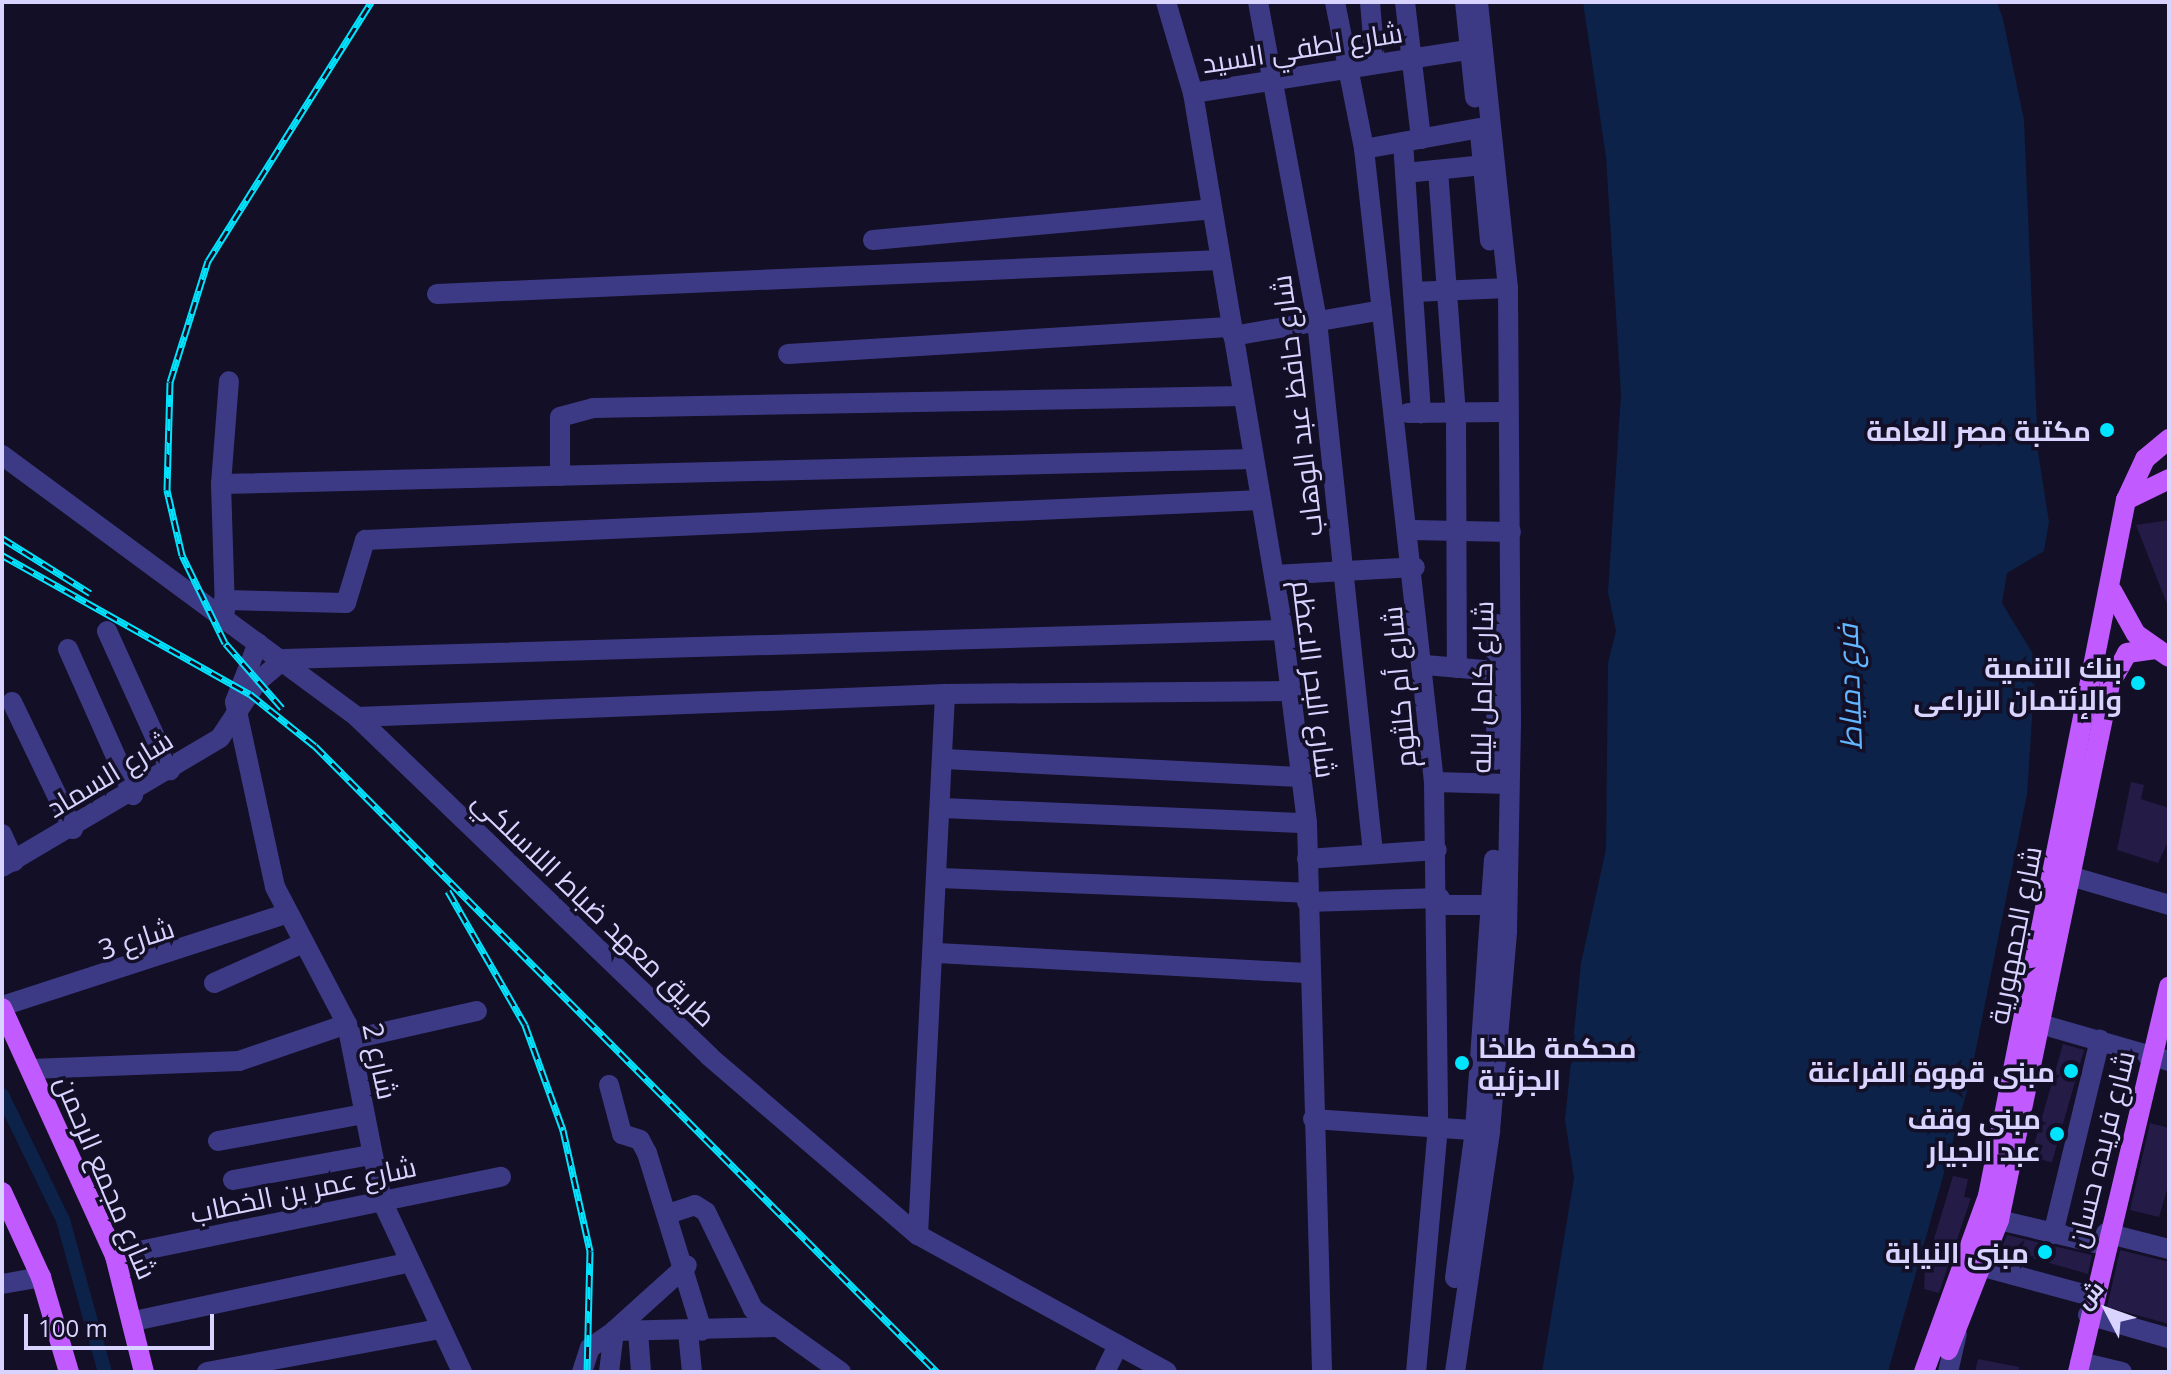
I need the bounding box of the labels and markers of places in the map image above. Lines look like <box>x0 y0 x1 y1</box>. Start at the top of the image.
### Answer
place label: مكتبة مصر العامة <box>1866 413 2091 447</box>
marker: مكتبة مصر العامة <box>2098 421 2116 439</box>
place label: بنك التنمية والإئتمان الزراعى <box>1913 650 2122 716</box>
marker: بنك التنمية والإئتمان الزراعى <box>2129 674 2147 692</box>
place label: محكمة طلخا الجزئية <box>1478 1030 1636 1096</box>
marker: محكمة طلخا الجزئية <box>1453 1054 1471 1072</box>
place label: مبنى قهوة الفراعنة <box>1808 1054 2055 1088</box>
marker: مبنى قهوة الفراعنة <box>2062 1062 2080 1080</box>
place label: مبنى وقف عبد الجيار <box>1907 1101 2041 1167</box>
marker: مبنى وقف عبد الجيار <box>2048 1125 2066 1143</box>
place label: مبنى النيابة <box>1885 1235 2029 1269</box>
marker: مبنى النيابة <box>2036 1243 2054 1261</box>

